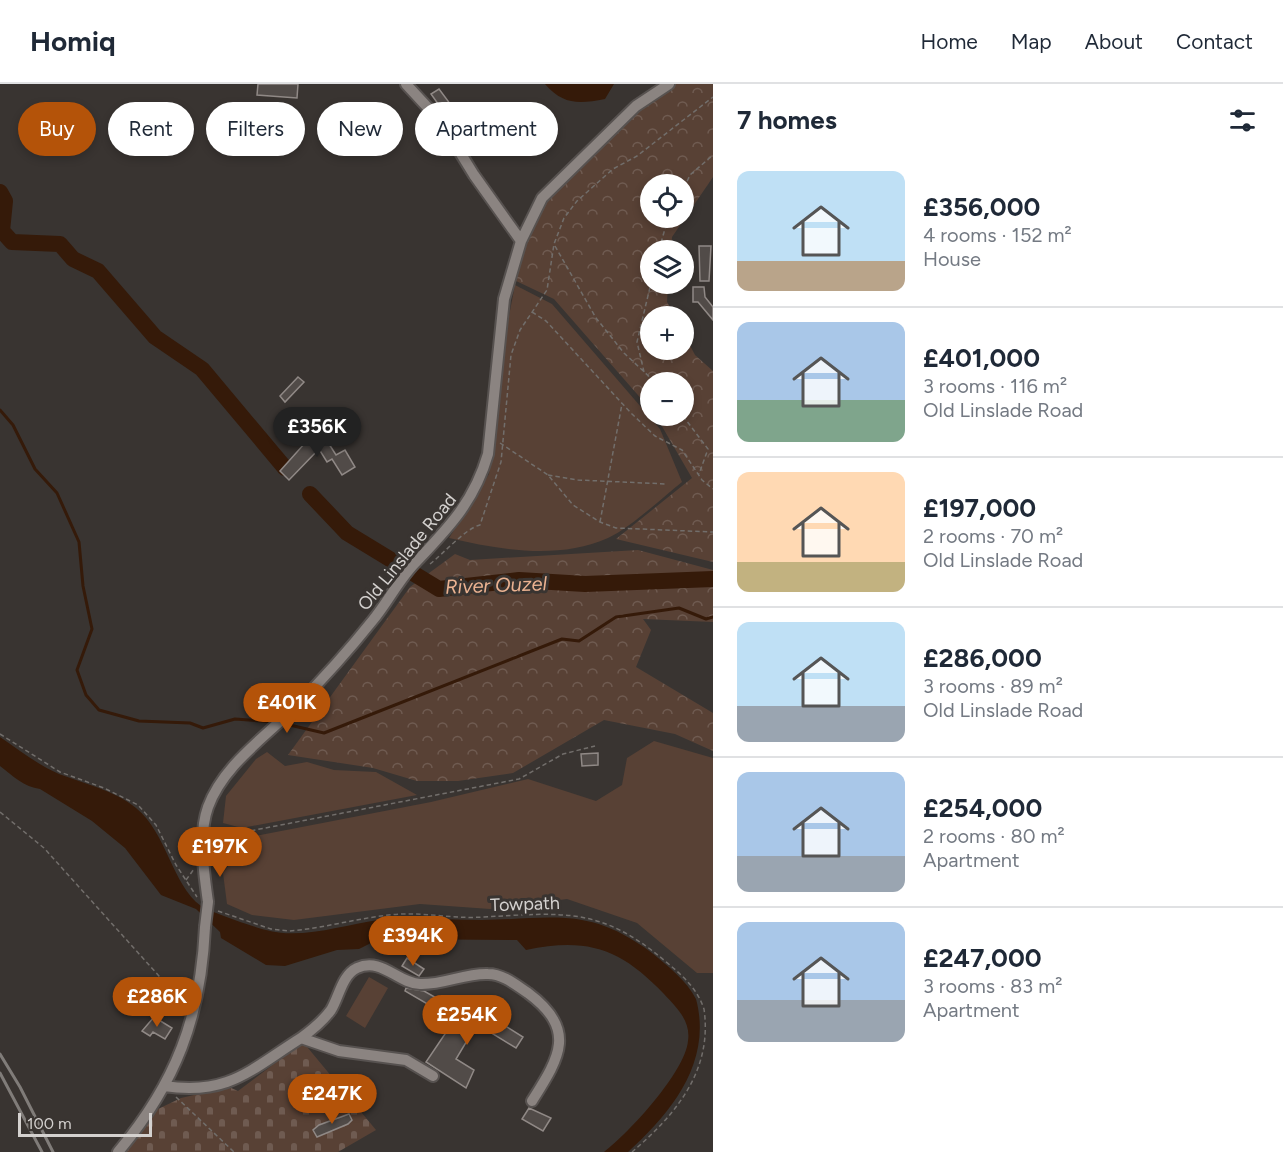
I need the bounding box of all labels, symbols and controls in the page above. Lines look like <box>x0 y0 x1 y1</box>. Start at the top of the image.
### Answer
text: Homiq <box>30 24 116 58</box>
text: Home <box>921 29 978 54</box>
text: Map <box>1011 29 1052 54</box>
text: About <box>1085 29 1143 54</box>
text: Contact <box>1176 29 1253 54</box>
chip: Buy <box>18 102 96 156</box>
chip: Rent <box>108 102 194 156</box>
chip: Filters <box>206 102 305 156</box>
chip: New <box>317 102 403 156</box>
chip: Apartment <box>415 102 558 156</box>
text: 7 homes <box>737 104 837 136</box>
icon: filters <box>1226 104 1259 137</box>
map controls <box>640 174 694 426</box>
button: locate <box>640 174 694 228</box>
text: £356,000 <box>923 191 1040 223</box>
icon: home <box>785 195 857 267</box>
text: 4 rooms · 152 m² <box>923 223 1072 247</box>
button: layers <box>640 240 694 294</box>
text: House <box>923 247 981 271</box>
button: + <box>640 306 694 360</box>
text: £401,000 <box>923 342 1040 374</box>
icon: home <box>785 346 857 418</box>
button: − <box>640 372 694 426</box>
text: 3 rooms · 116 m² <box>923 374 1067 398</box>
text: Old Linslade Road <box>923 398 1083 422</box>
pin: £356K <box>275 407 359 458</box>
text: £356K <box>287 414 347 438</box>
street label: Old Linslade Road <box>353 489 461 615</box>
text: £197,000 <box>923 492 1036 524</box>
icon: home <box>785 496 857 568</box>
text: 2 rooms · 70 m² <box>923 524 1063 548</box>
text: Old Linslade Road <box>923 548 1083 572</box>
water label: River Ouzel <box>445 571 548 599</box>
text: £286,000 <box>923 642 1042 674</box>
icon: home <box>785 646 857 718</box>
text: 3 rooms · 89 m² <box>923 674 1063 698</box>
pin: £401K <box>245 683 329 734</box>
text: £401K <box>257 690 317 714</box>
text: Old Linslade Road <box>923 698 1083 722</box>
text: £254,000 <box>923 792 1042 824</box>
icon: home <box>785 796 857 868</box>
text: 2 rooms · 80 m² <box>923 824 1065 848</box>
pin: £197K <box>178 827 262 878</box>
text: £197K <box>192 834 248 858</box>
text: Apartment <box>923 848 1020 872</box>
street label: Towpath <box>490 892 560 916</box>
pin: £394K <box>371 916 455 967</box>
text: £394K <box>383 923 443 947</box>
text: £247,000 <box>923 942 1042 974</box>
icon: home <box>785 946 857 1018</box>
text: 3 rooms · 83 m² <box>923 974 1062 998</box>
pin: £286K <box>115 977 199 1028</box>
text: £286K <box>127 984 187 1008</box>
pin: £254K <box>425 995 509 1046</box>
text: Apartment <box>923 998 1020 1022</box>
text: £254K <box>436 1002 498 1026</box>
pin: £247K <box>290 1074 374 1125</box>
text: £247K <box>302 1081 362 1105</box>
scale bar <box>18 1110 152 1138</box>
text: 100 m <box>27 1114 72 1133</box>

